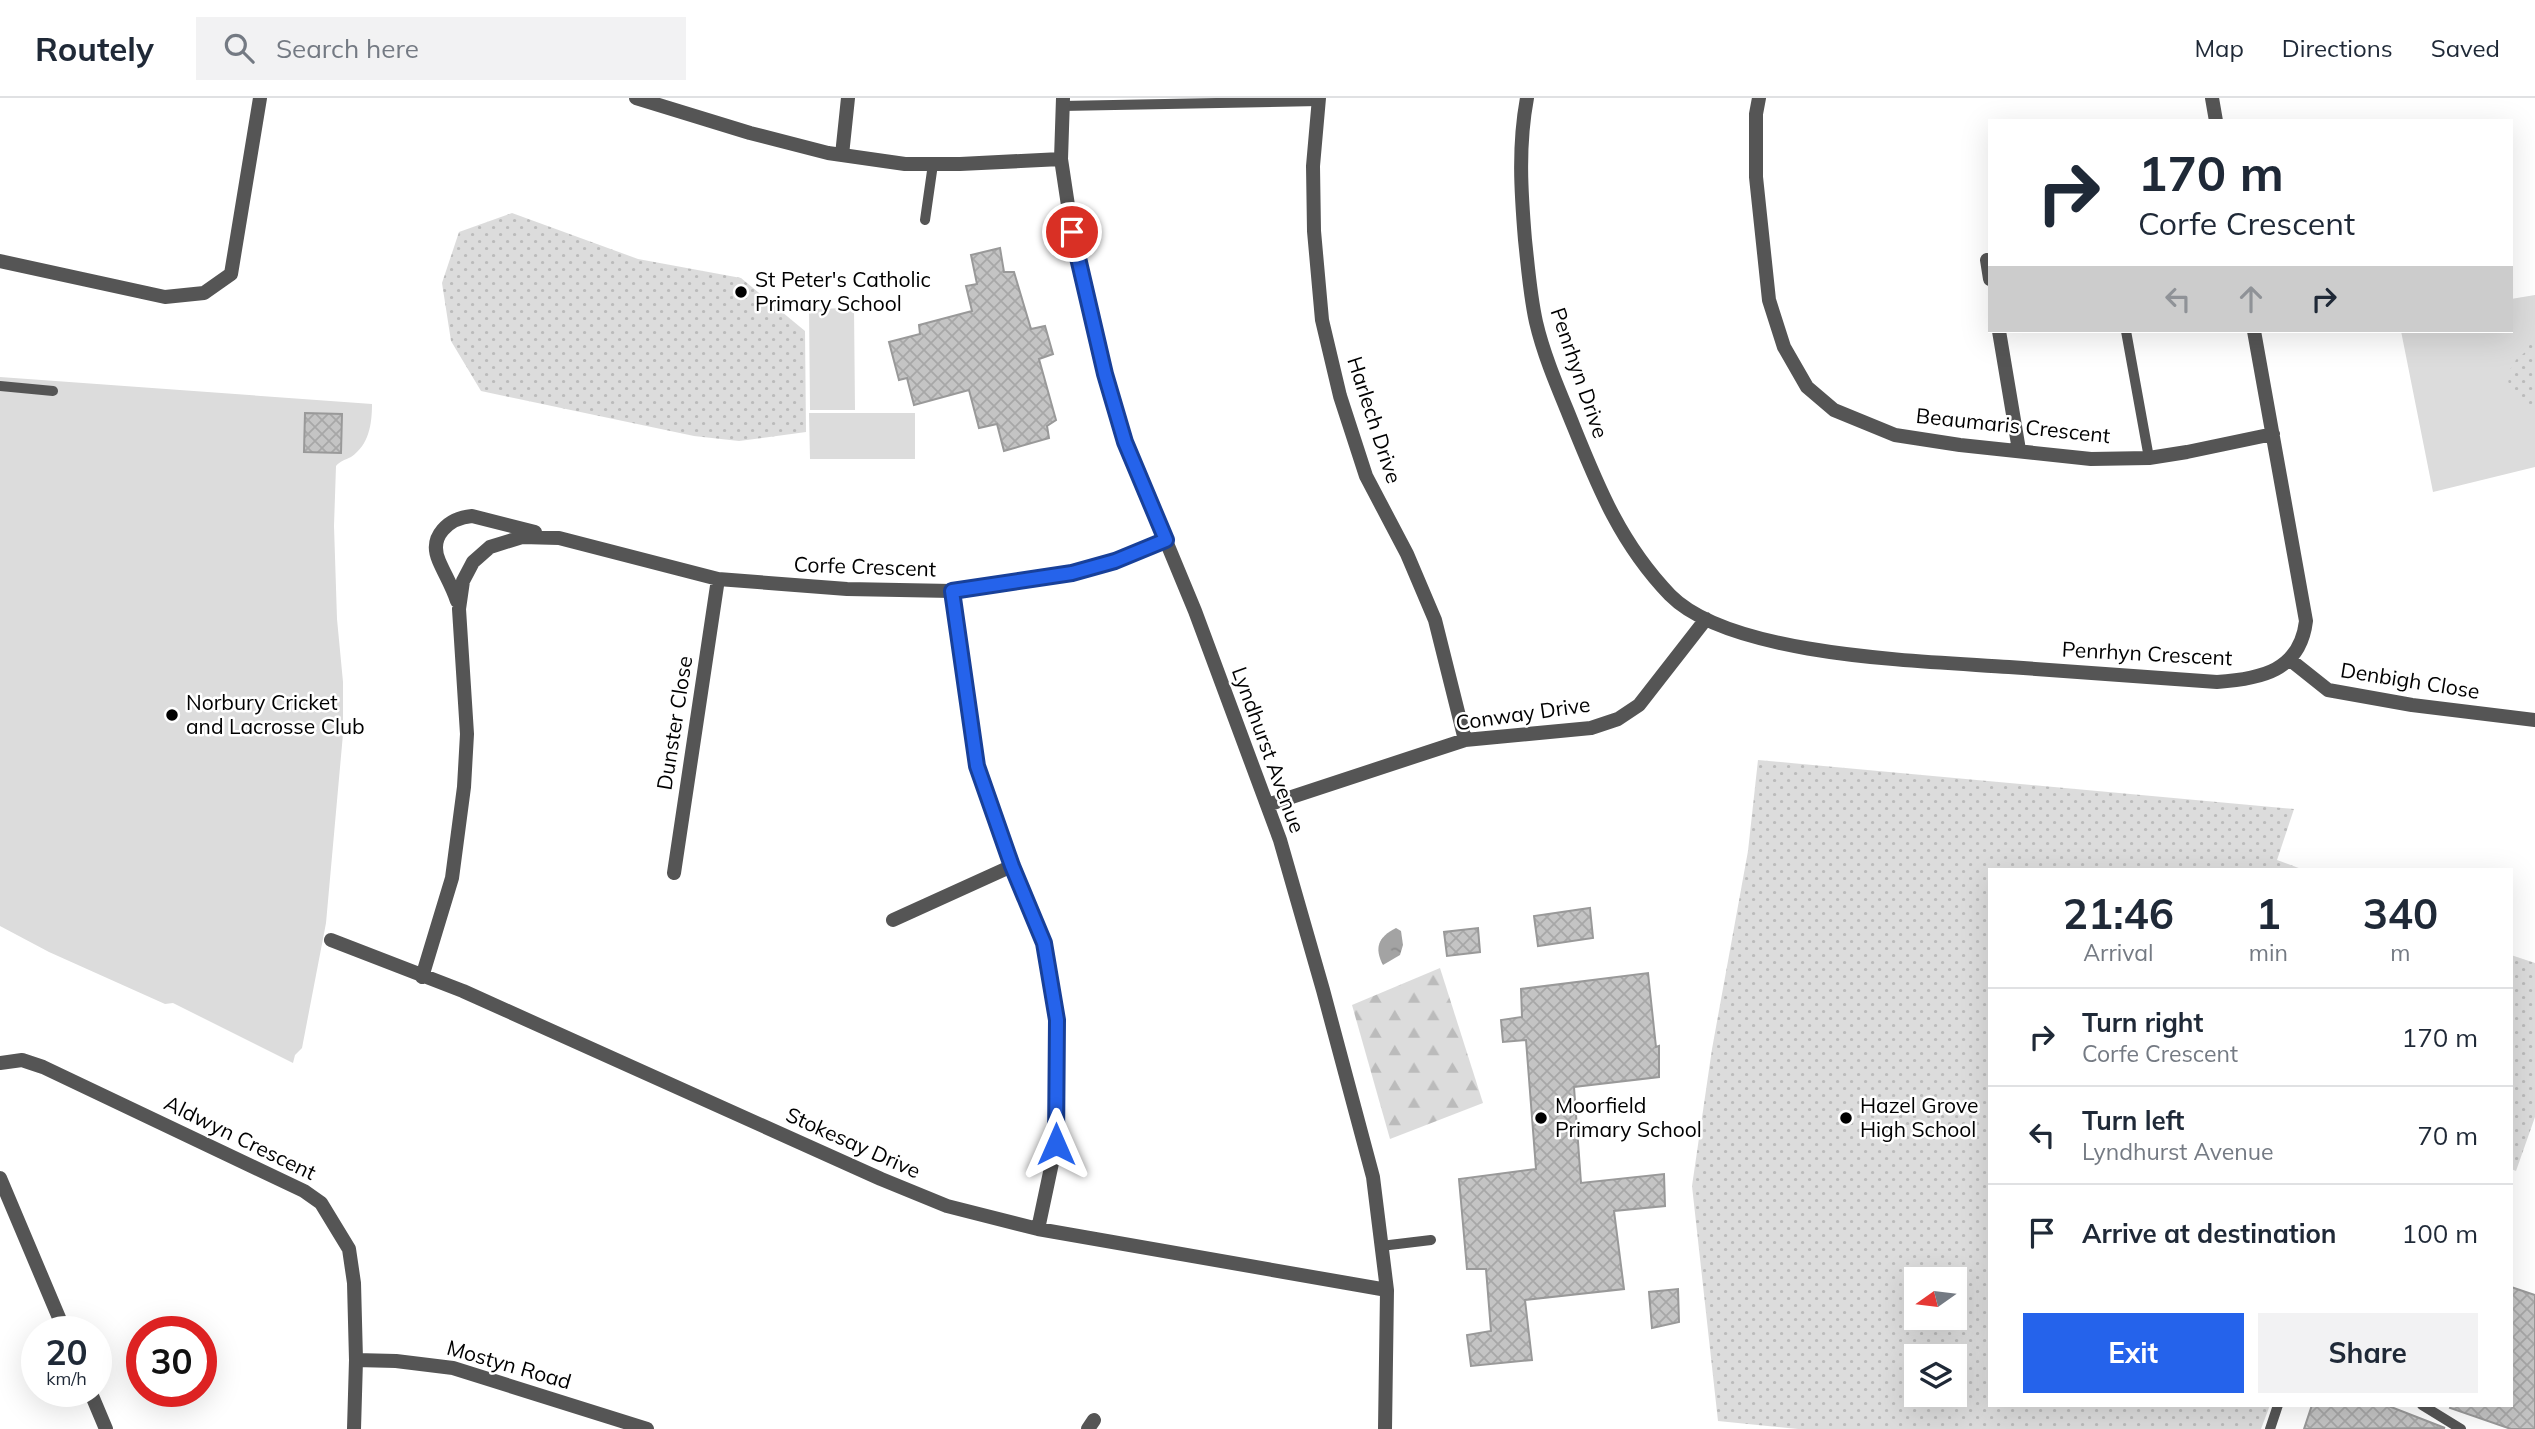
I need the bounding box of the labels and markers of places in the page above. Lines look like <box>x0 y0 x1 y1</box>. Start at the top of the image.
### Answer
pin <box>1042 202 1102 262</box>
place label: St Peter's Catholic Primary School <box>755 266 931 316</box>
marker: St Peter's Catholic Primary School <box>733 284 749 300</box>
place label: Norbury Cricket and Lacrosse Club <box>186 689 365 739</box>
marker: Norbury Cricket and Lacrosse Club <box>164 707 180 723</box>
place label: Moorfield Primary School <box>1555 1092 1702 1142</box>
place label: Hazel Grove High School <box>1860 1092 1978 1142</box>
marker: Moorfield Primary School <box>1533 1110 1549 1126</box>
marker: Hazel Grove High School <box>1838 1110 1854 1126</box>

